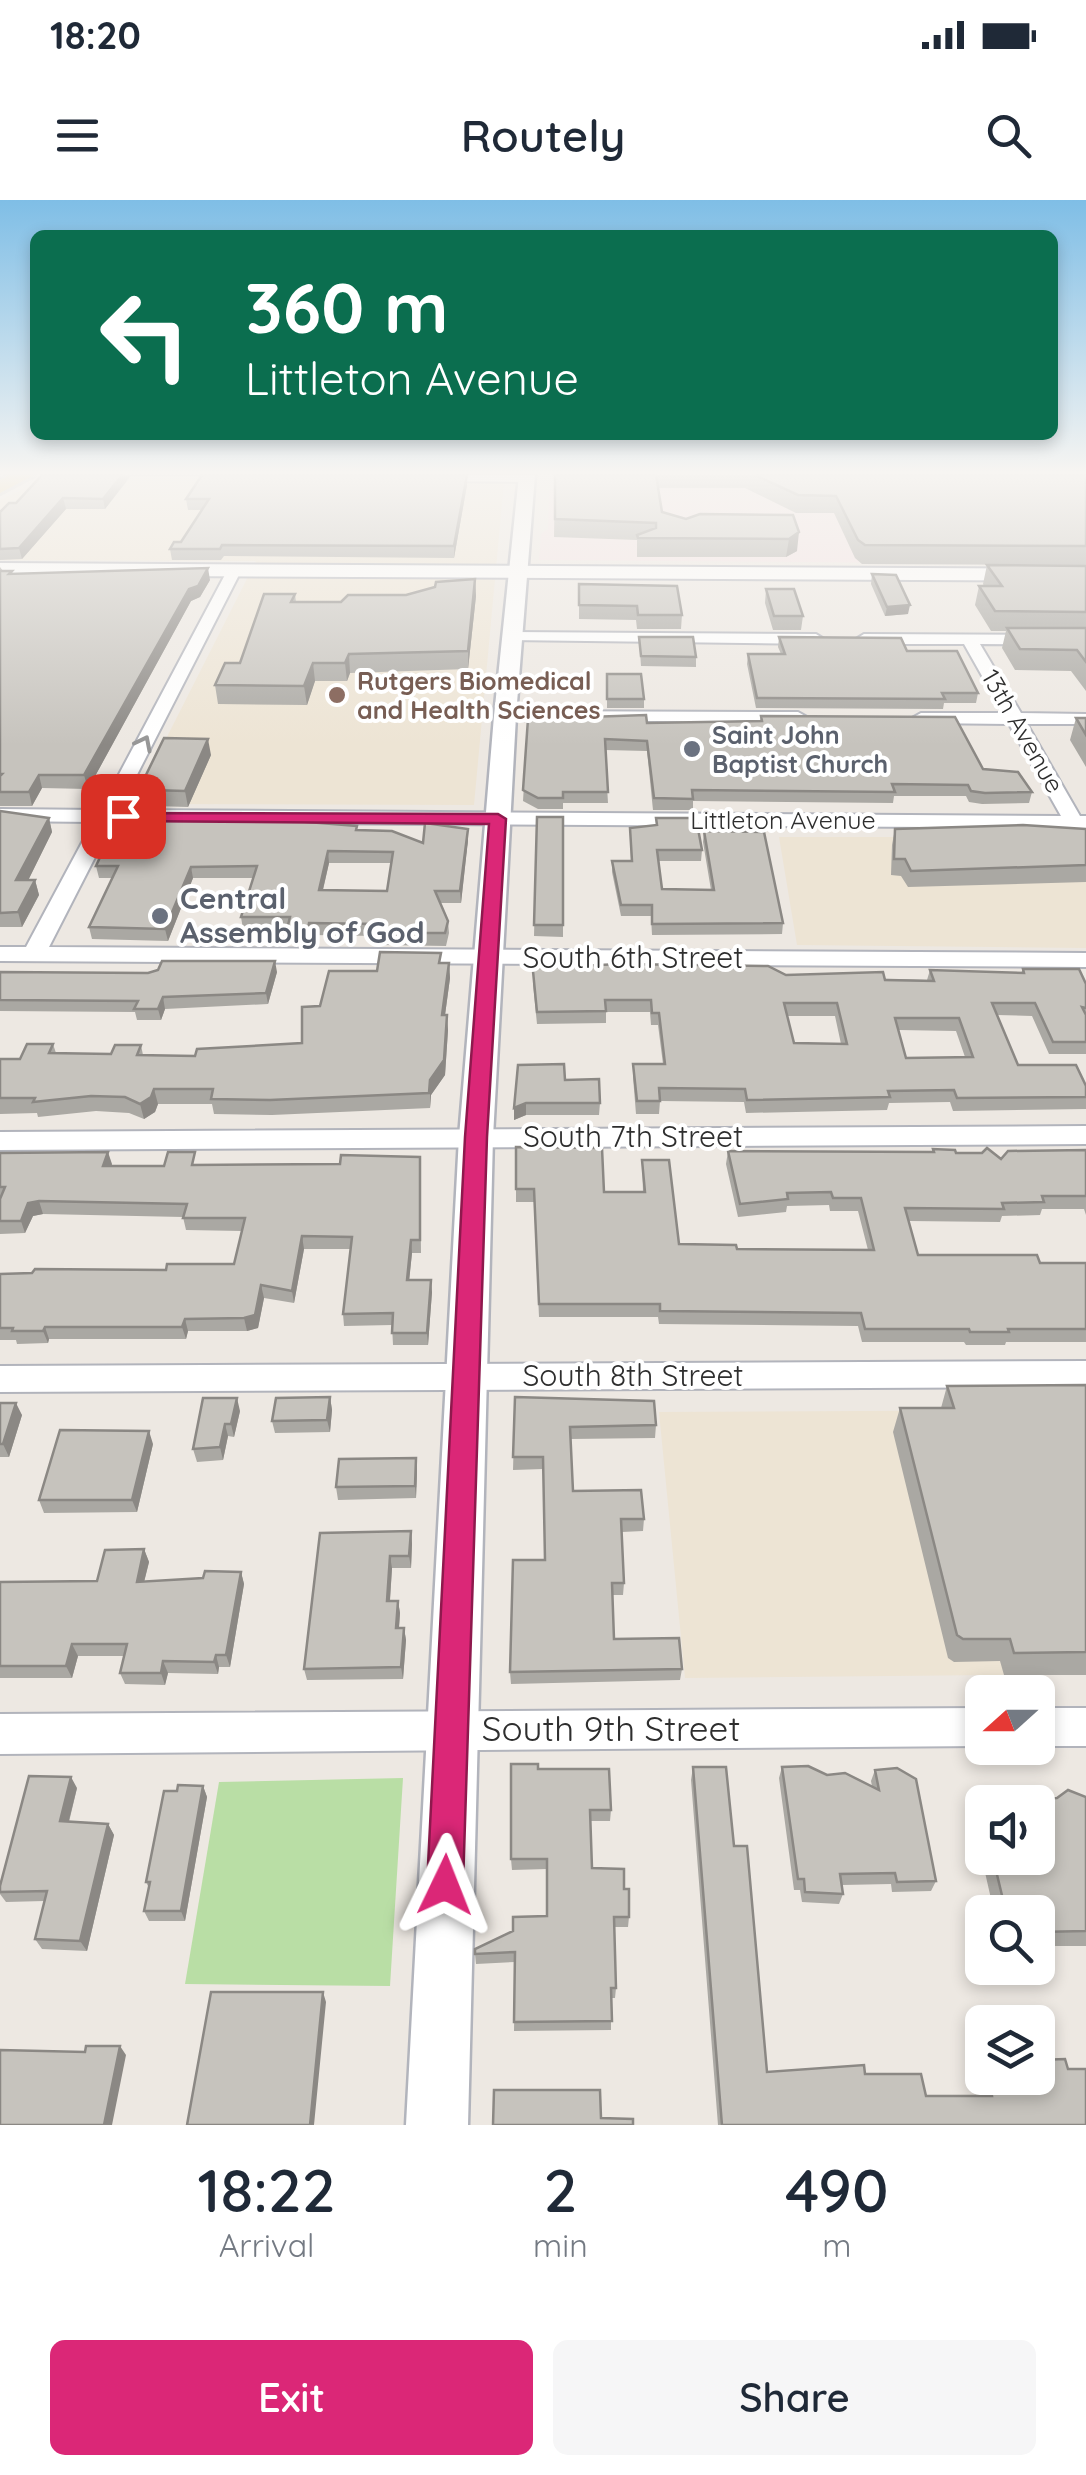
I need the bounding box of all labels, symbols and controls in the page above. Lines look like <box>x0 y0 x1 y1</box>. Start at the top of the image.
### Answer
text: 18:20 <box>50 11 141 59</box>
text: Routely <box>461 107 625 163</box>
icon: menu <box>50 108 105 163</box>
icon: search <box>981 108 1036 163</box>
text: 360 m <box>245 263 448 351</box>
icon: left <box>80 270 210 400</box>
text: Littleton Avenue <box>245 350 579 406</box>
street label: 13th Avenue <box>976 664 1071 798</box>
place label: Rutgers Biomedical and Health Sciences <box>357 665 601 725</box>
marker: Rutgers Biomedical and Health Sciences <box>326 684 348 706</box>
place label: Saint John Baptist Church <box>712 719 888 779</box>
one-way arrow <box>132 736 151 754</box>
marker: Saint John Baptist Church <box>681 738 703 760</box>
pin <box>81 774 166 859</box>
icon: arrive <box>96 789 151 844</box>
street label: Littleton Avenue <box>690 804 876 835</box>
place label: Central Assembly of God <box>180 879 425 951</box>
marker: Central Assembly of God <box>149 905 171 927</box>
street label: South 6th Street <box>523 938 743 976</box>
street label: South 7th Street <box>523 1117 743 1155</box>
street label: South 8th Street <box>522 1356 744 1394</box>
north arrow <box>965 1675 1055 1765</box>
map controls <box>965 1675 1055 2095</box>
street label: South 9th Street <box>482 1706 740 1750</box>
button: sound <box>965 1785 1055 1875</box>
position arrow <box>393 1833 497 1937</box>
button: search <box>965 1895 1055 1985</box>
button: layers <box>965 2005 1055 2095</box>
text: 18:22 <box>198 2152 336 2227</box>
text: 2 <box>543 2152 577 2227</box>
text: 490 <box>785 2152 888 2227</box>
text: Arrival <box>219 2225 314 2265</box>
text: min <box>533 2225 588 2265</box>
text: m <box>822 2225 851 2265</box>
button: Exit <box>50 2340 533 2455</box>
button: Share <box>553 2340 1036 2455</box>

